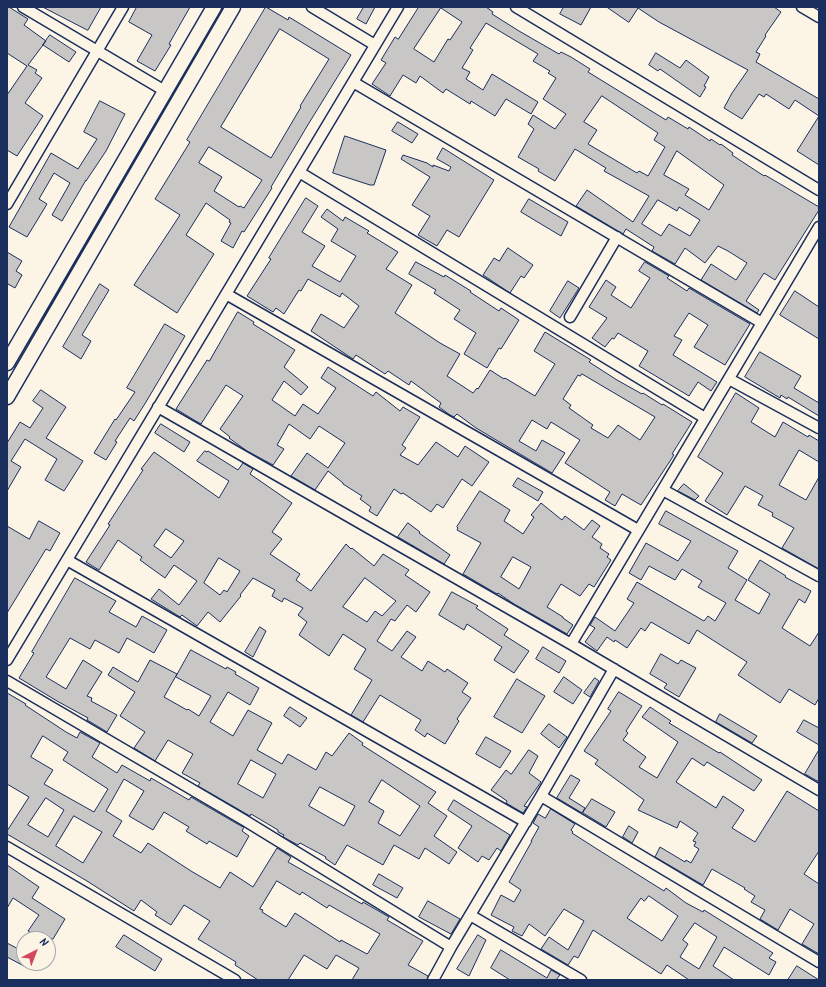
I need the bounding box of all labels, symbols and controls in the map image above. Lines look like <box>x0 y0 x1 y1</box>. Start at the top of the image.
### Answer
north arrow <box>16 931 56 971</box>
text: N <box>35 934 52 952</box>

